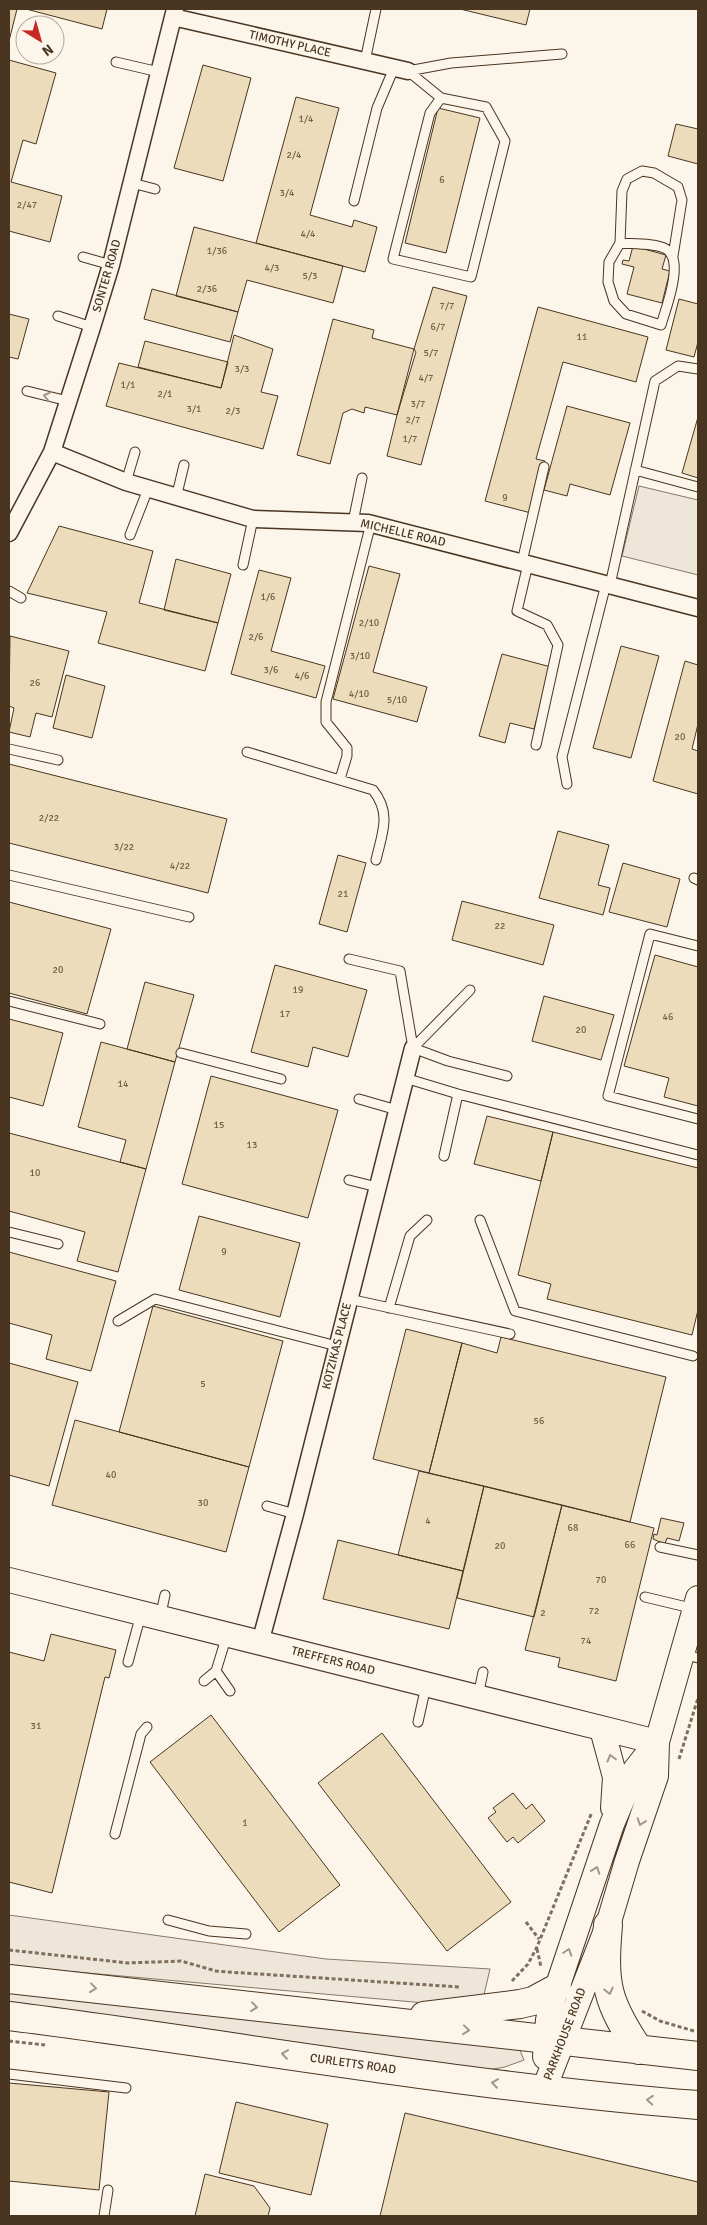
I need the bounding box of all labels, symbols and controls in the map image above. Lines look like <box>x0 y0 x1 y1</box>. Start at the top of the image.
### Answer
north arrow <box>15 15 65 65</box>
street label: TIMOTHY PLACE <box>248 27 333 61</box>
text: N <box>39 40 57 60</box>
house number: 1/4 <box>298 113 314 125</box>
house number: 2/4 <box>286 149 302 161</box>
house number: 6 <box>439 174 445 186</box>
house number: 3/4 <box>279 187 295 199</box>
house number: 2/47 <box>17 199 37 211</box>
house number: 4/4 <box>300 228 316 240</box>
street label: SONTER ROAD <box>89 238 125 314</box>
house number: 1/36 <box>207 245 227 257</box>
house number: 4/3 <box>264 262 280 274</box>
house number: 5/3 <box>302 270 318 282</box>
house number: 2/36 <box>197 283 217 295</box>
house number: 7/7 <box>439 300 455 312</box>
house number: 6/7 <box>430 321 446 333</box>
house number: 11 <box>577 331 587 343</box>
house number: 5/7 <box>423 347 439 359</box>
house number: 3/3 <box>234 363 250 375</box>
house number: 4/7 <box>418 372 434 384</box>
house number: 1/1 <box>120 379 136 391</box>
house number: 2/1 <box>157 388 173 400</box>
one-way arrow <box>43 391 52 402</box>
house number: 3/7 <box>410 398 426 410</box>
house number: 3/1 <box>186 403 202 415</box>
house number: 2/3 <box>225 405 241 417</box>
house number: 2/7 <box>405 414 421 426</box>
house number: 1/7 <box>402 433 418 445</box>
house number: 9 <box>502 492 508 504</box>
street label: MICHELLE ROAD <box>359 516 447 550</box>
house number: 1/6 <box>260 591 276 603</box>
house number: 2/10 <box>359 617 379 629</box>
house number: 2/6 <box>248 631 264 643</box>
house number: 3/10 <box>350 650 370 662</box>
house number: 3/6 <box>263 664 279 676</box>
house number: 4/6 <box>294 670 310 682</box>
house number: 26 <box>30 677 40 689</box>
house number: 4/10 <box>349 688 369 700</box>
house number: 5/10 <box>387 694 407 706</box>
house number: 20 <box>675 731 685 743</box>
house number: 2/22 <box>39 812 59 824</box>
house number: 3/22 <box>114 841 134 853</box>
house number: 4/22 <box>170 860 190 872</box>
house number: 21 <box>338 888 348 900</box>
house number: 22 <box>495 920 505 932</box>
house number: 20 <box>53 964 63 976</box>
house number: 19 <box>293 984 303 996</box>
house number: 17 <box>280 1008 290 1020</box>
house number: 46 <box>663 1011 673 1023</box>
house number: 20 <box>576 1024 586 1036</box>
house number: 14 <box>118 1078 129 1090</box>
house number: 15 <box>214 1119 224 1131</box>
house number: 13 <box>247 1139 257 1151</box>
house number: 10 <box>30 1167 40 1179</box>
house number: 9 <box>221 1246 227 1258</box>
street label: KOTZIKAS PLACE <box>319 1301 355 1391</box>
house number: 5 <box>200 1378 206 1390</box>
house number: 56 <box>534 1415 544 1427</box>
house number: 40 <box>106 1469 116 1481</box>
house number: 30 <box>198 1497 208 1509</box>
house number: 4 <box>425 1515 431 1527</box>
house number: 68 <box>568 1522 578 1534</box>
house number: 66 <box>625 1539 635 1551</box>
house number: 20 <box>495 1540 505 1552</box>
house number: 70 <box>596 1574 606 1586</box>
house number: 72 <box>589 1605 599 1617</box>
house number: 2 <box>540 1607 546 1619</box>
house number: 74 <box>581 1635 592 1647</box>
street label: TREFFERS ROAD <box>290 1643 377 1679</box>
house number: 31 <box>31 1720 41 1732</box>
one-way arrow <box>606 1755 616 1763</box>
house number: 1 <box>242 1817 248 1829</box>
one-way arrow <box>636 1817 646 1826</box>
one-way arrow <box>590 1866 600 1874</box>
one-way arrow <box>563 1948 573 1956</box>
one-way arrow <box>89 1982 97 1993</box>
street label: PARKHOUSE ROAD <box>540 1985 590 2082</box>
one-way arrow <box>603 1986 614 1995</box>
one-way arrow <box>251 2001 259 2012</box>
one-way arrow <box>462 2025 470 2036</box>
one-way arrow <box>281 2049 289 2060</box>
street label: CURLETTS ROAD <box>309 2051 397 2077</box>
one-way arrow <box>491 2078 499 2089</box>
one-way arrow <box>645 2095 653 2106</box>

